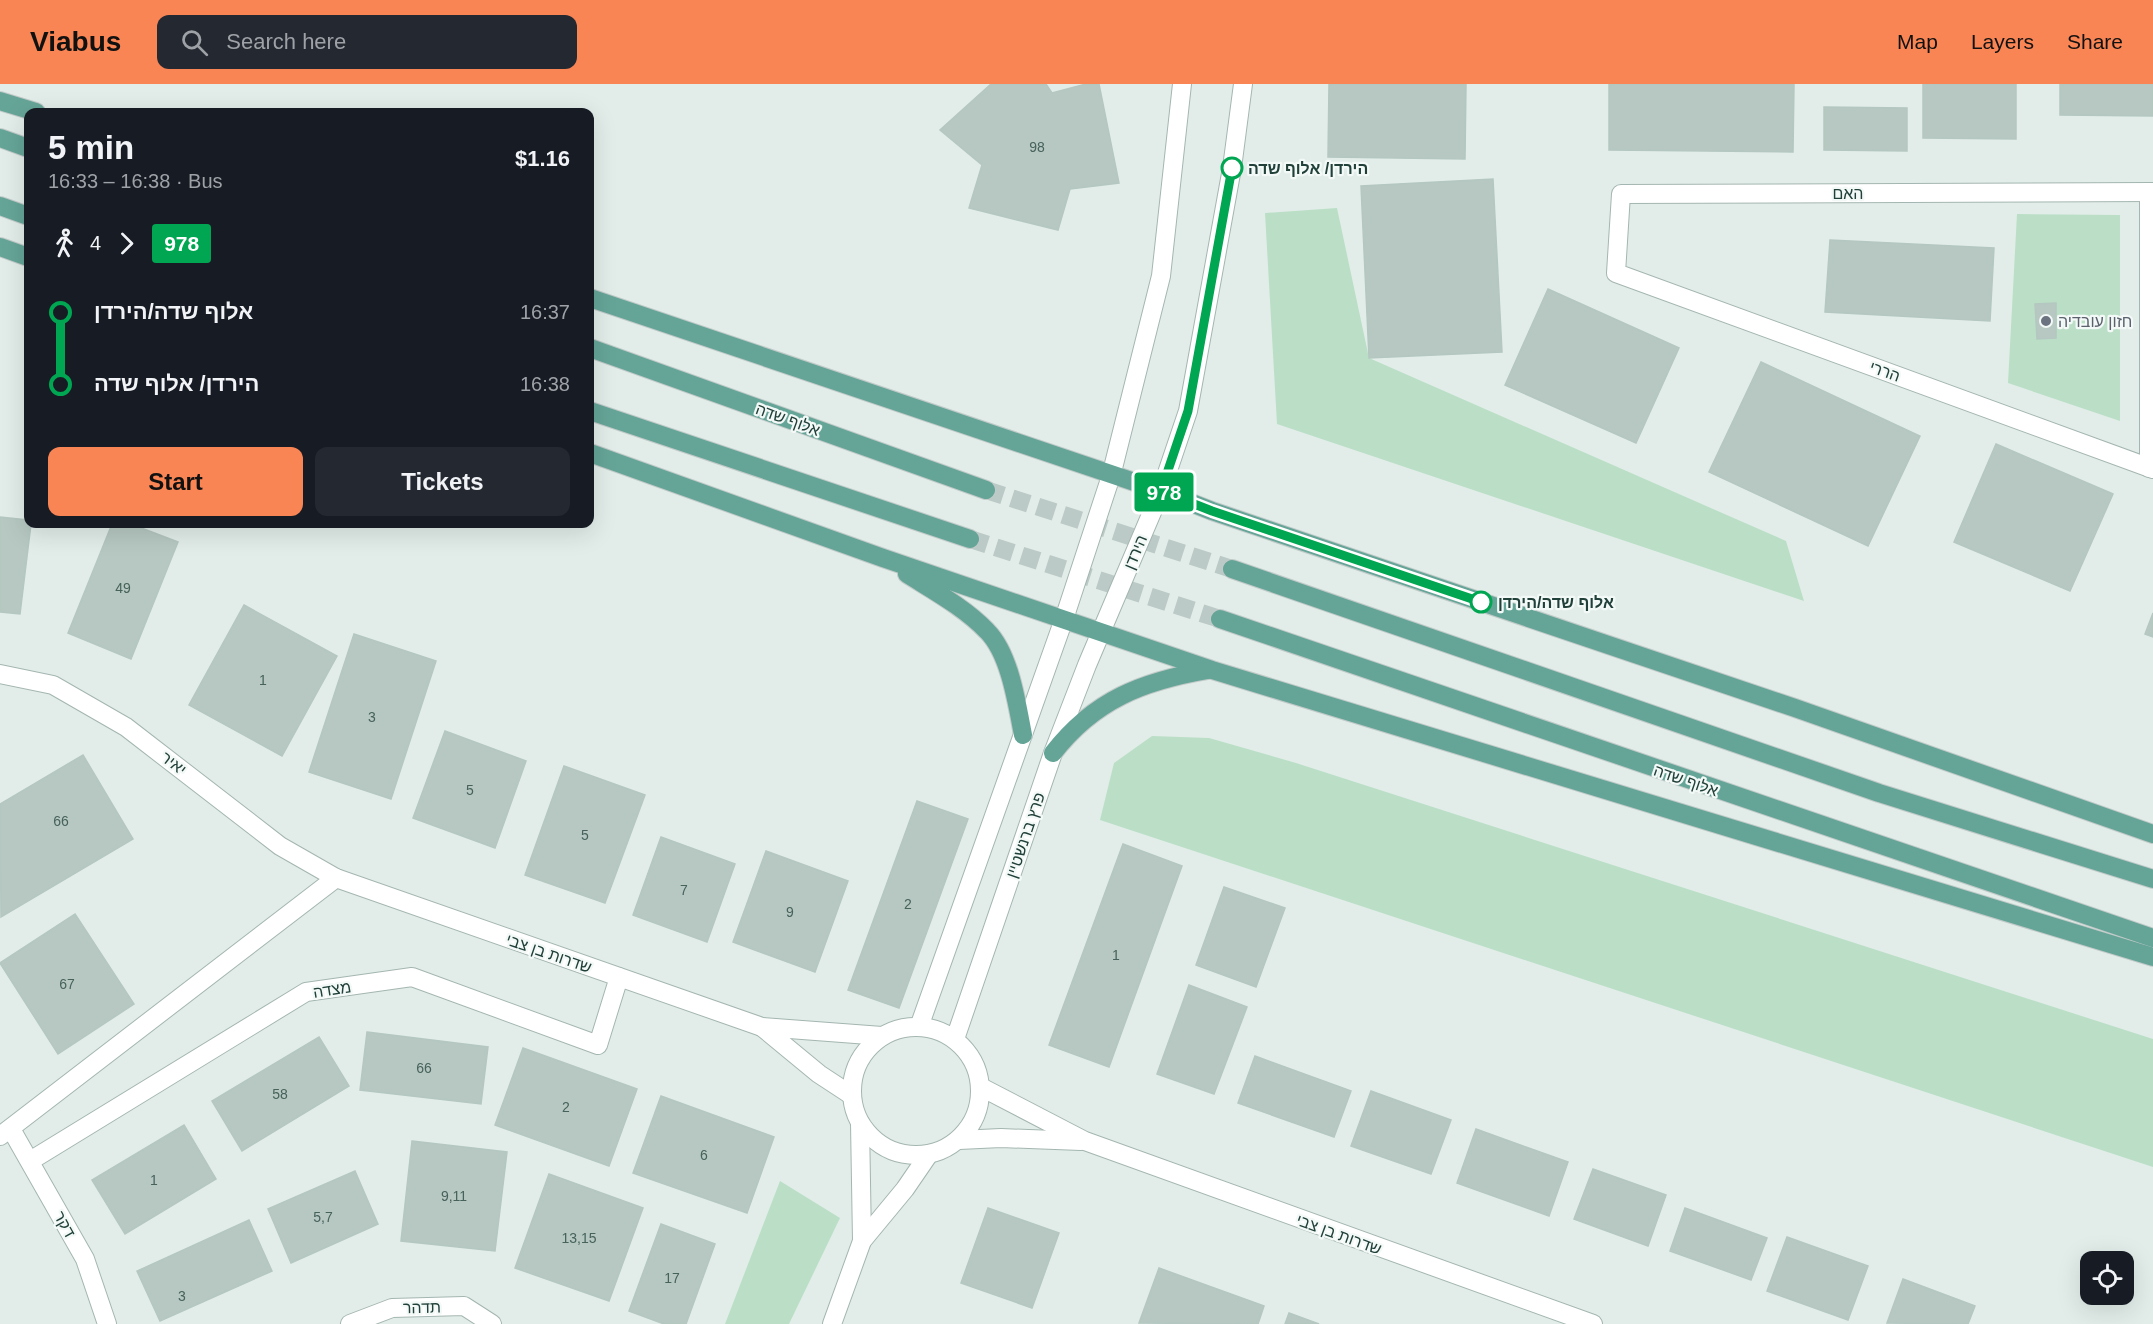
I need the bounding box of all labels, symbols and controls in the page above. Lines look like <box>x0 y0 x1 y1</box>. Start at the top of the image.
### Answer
search box <box>157 15 577 69</box>
text: Viabus <box>30 26 121 57</box>
icon: search <box>178 26 211 59</box>
text: Search here <box>226 29 346 54</box>
text: Map <box>1897 30 1938 53</box>
text: Layers <box>1971 30 2034 53</box>
text: Share <box>2067 30 2123 53</box>
text: 5 min <box>48 129 134 166</box>
house number: 98 <box>1029 139 1045 155</box>
text: $1.16 <box>515 146 570 171</box>
marker: הירדן/ אלוף שדה <box>1221 157 1243 179</box>
place label: הירדן/ אלוף שדה <box>1248 160 1368 177</box>
text: 16:33 – 16:38 · Bus <box>48 170 223 192</box>
street label: האם <box>1832 185 1864 202</box>
icon: walk <box>48 227 81 260</box>
icon: forward <box>110 227 143 260</box>
text: 4 <box>90 232 101 254</box>
text: 978 <box>164 232 199 255</box>
text: אלוף שדה/הירדן <box>94 299 253 324</box>
text: 16:37 <box>520 301 570 323</box>
place label: חזון עובדיה <box>2058 313 2132 330</box>
marker: חזון עובדיה <box>2039 314 2053 328</box>
street label: הררי <box>1867 358 1902 385</box>
text: הירדן/ אלוף שדה <box>94 371 259 396</box>
text: 16:38 <box>520 373 570 395</box>
street label: אלוף שדה <box>753 400 822 439</box>
button: Start <box>48 447 303 516</box>
button: Tickets <box>315 447 570 516</box>
line badge: 978 <box>1130 472 1198 512</box>
text: 978 <box>1146 481 1182 504</box>
street label: הירדן <box>1121 532 1150 572</box>
house number: 49 <box>115 580 131 596</box>
marker: אלוף שדה/הירדן <box>1470 591 1492 613</box>
place label: אלוף שדה/הירדן <box>1498 594 1614 611</box>
house number: 1 <box>259 672 267 688</box>
house number: 3 <box>368 709 376 725</box>
street label: יאיר <box>158 749 190 778</box>
street label: אלוף שדה <box>1651 762 1720 799</box>
house number: 5 <box>466 782 474 798</box>
street label: פרץ ברנשטיין <box>1003 790 1048 880</box>
house number: 66 <box>53 813 69 829</box>
house number: 5 <box>581 827 589 843</box>
house number: 7 <box>680 882 688 898</box>
house number: 2 <box>904 896 912 912</box>
house number: 9 <box>786 904 794 920</box>
street label: שדרות בן צבי <box>504 931 594 976</box>
house number: 1 <box>1112 947 1120 963</box>
house number: 67 <box>59 976 75 992</box>
street label: מצדה <box>312 978 352 1001</box>
house number: 66 <box>416 1060 432 1076</box>
house number: 58 <box>272 1086 288 1102</box>
house number: 2 <box>562 1099 570 1115</box>
house number: 6 <box>700 1147 708 1163</box>
house number: 1 <box>150 1172 158 1188</box>
house number: 9,11 <box>441 1188 467 1204</box>
street label: דקר <box>51 1208 79 1240</box>
house number: 5,7 <box>313 1209 333 1225</box>
street label: שדרות בן צבי <box>1294 1211 1384 1258</box>
house number: 13,15 <box>561 1230 597 1246</box>
map controls <box>2080 1251 2134 1305</box>
button: locate <box>2080 1251 2134 1305</box>
house number: 17 <box>664 1270 680 1286</box>
house number: 3 <box>178 1288 186 1304</box>
street label: תדהר <box>403 1299 441 1316</box>

